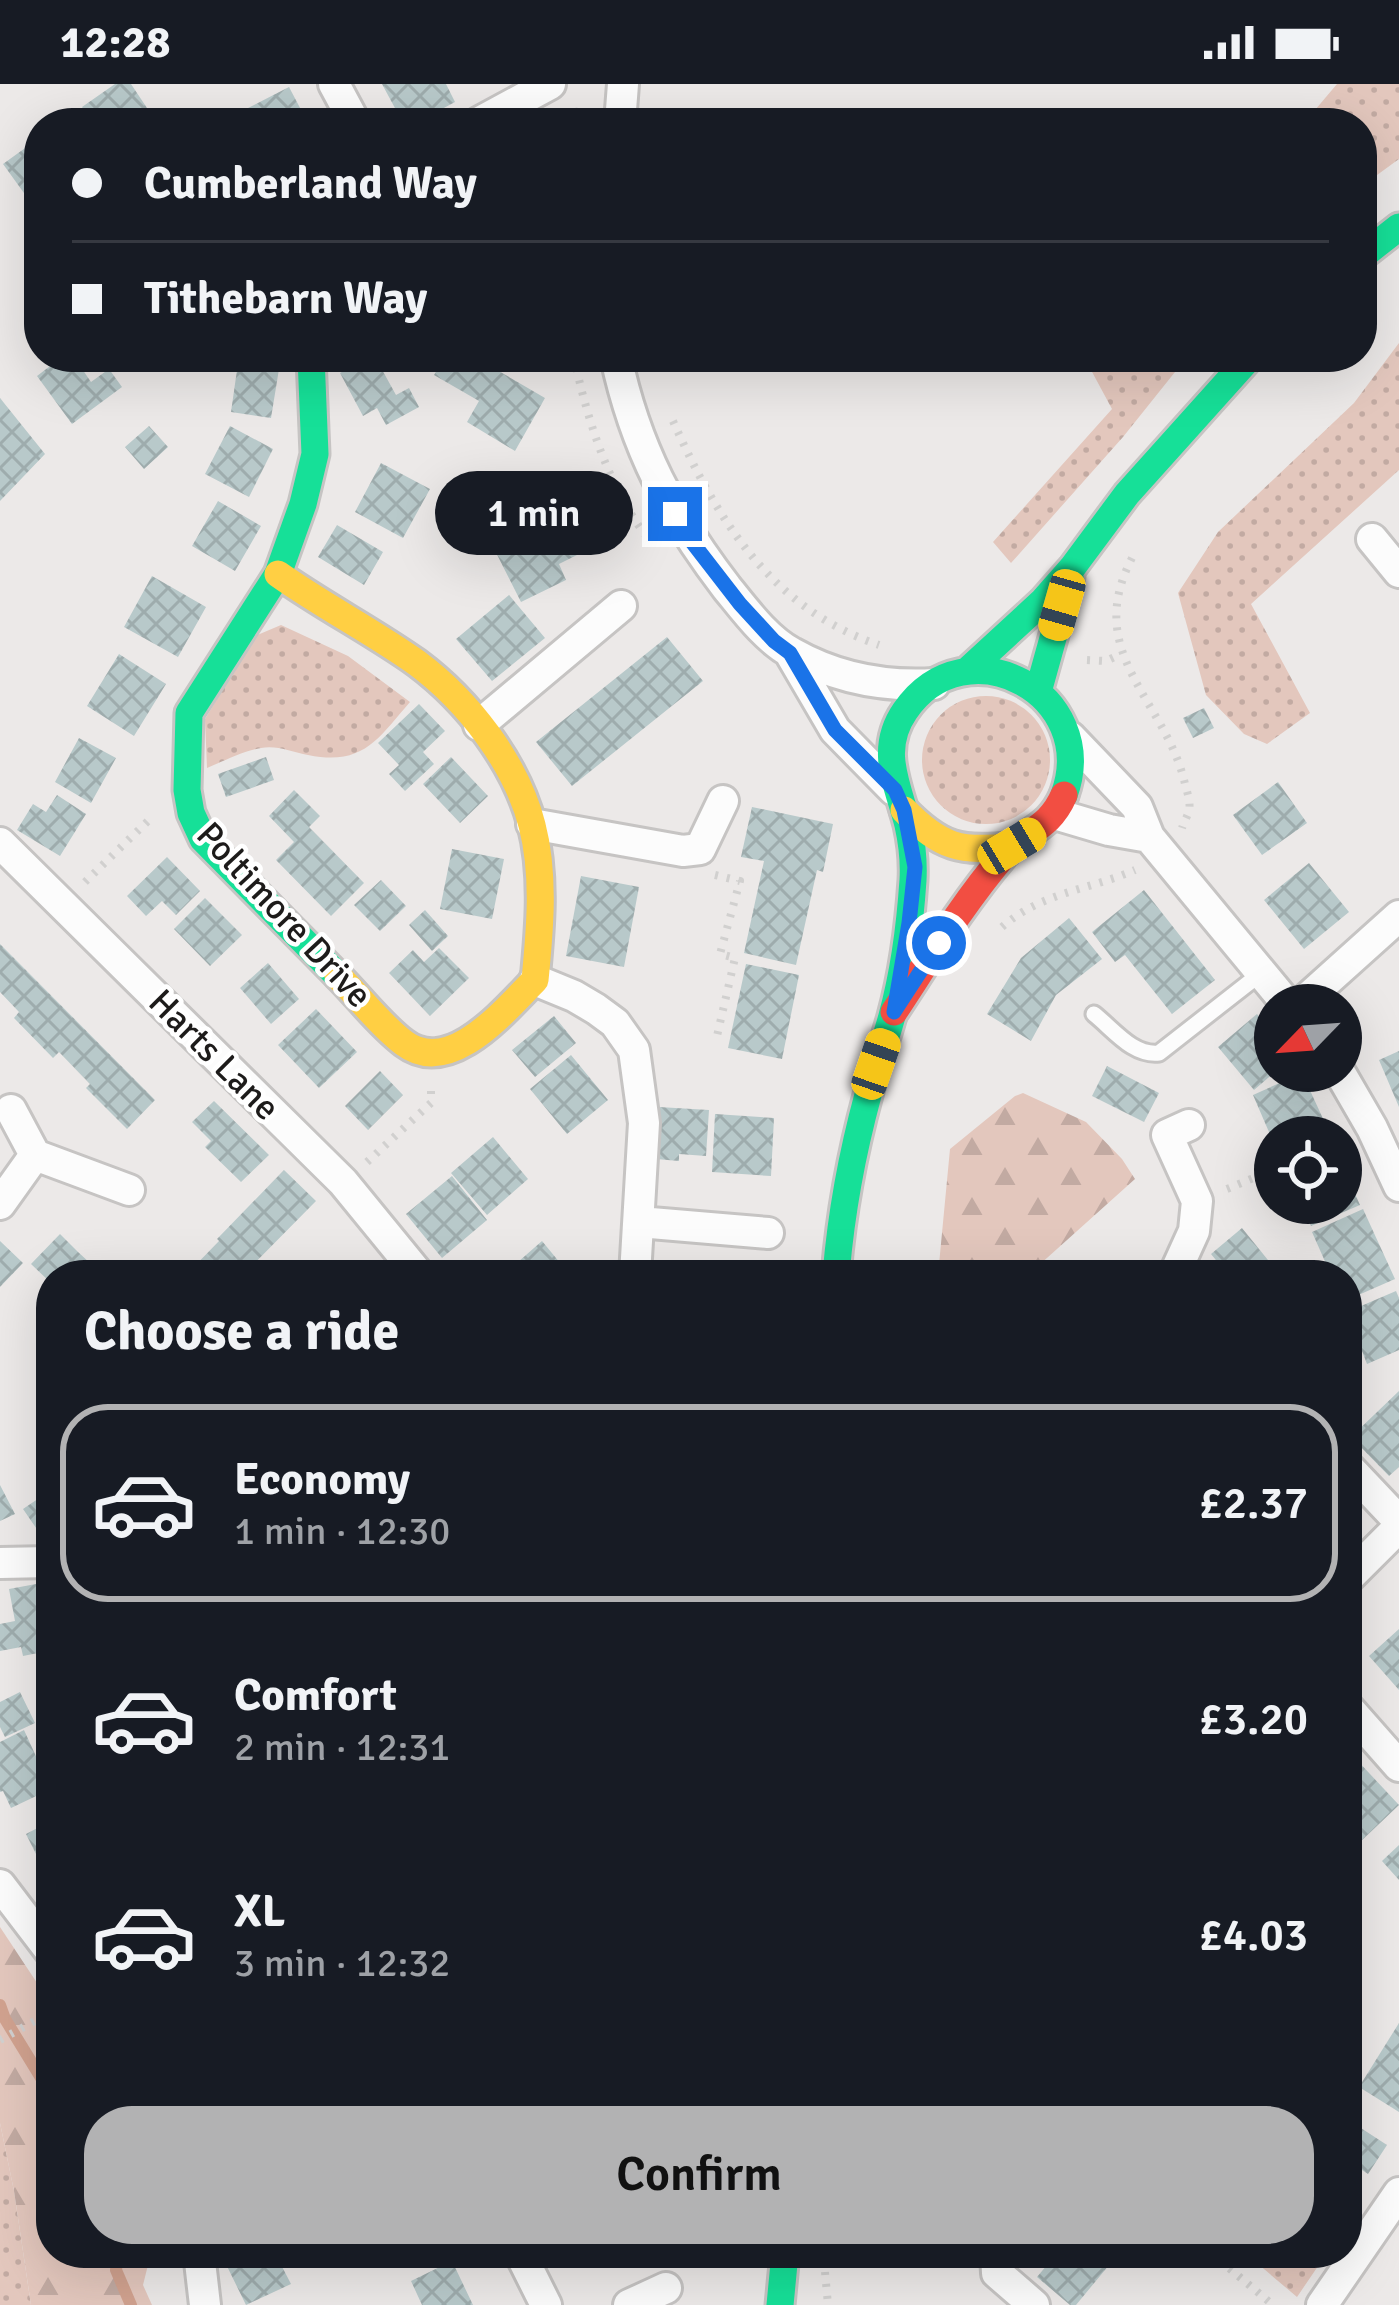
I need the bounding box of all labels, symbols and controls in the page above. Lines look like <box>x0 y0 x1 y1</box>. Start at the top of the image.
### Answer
text: 12:28 <box>60 15 170 70</box>
text: Cumberland Way <box>144 156 477 211</box>
text: Tithebarn Way <box>144 271 427 326</box>
callout: 1 min <box>435 472 633 556</box>
route end <box>648 487 702 541</box>
text: 1 min <box>487 489 581 537</box>
car <box>1035 565 1089 645</box>
car <box>972 812 1052 880</box>
street label: Poltimore Drive <box>187 813 381 1017</box>
route start <box>912 916 966 970</box>
street label: Harts Lane <box>139 980 289 1130</box>
north arrow <box>1254 984 1362 1092</box>
map controls <box>1254 984 1362 1224</box>
car <box>847 1024 905 1104</box>
button: locate <box>1254 1116 1362 1224</box>
text: Choose a ride <box>84 1298 399 1365</box>
icon: car <box>90 1449 198 1557</box>
text: Economy <box>234 1452 410 1507</box>
text: £2.37 <box>1198 1476 1308 1531</box>
text: 1 min · 12:30 <box>234 1507 450 1555</box>
icon: car <box>90 1665 198 1773</box>
text: Comfort <box>234 1668 397 1723</box>
text: £3.20 <box>1198 1692 1308 1747</box>
text: 2 min · 12:31 <box>234 1723 450 1771</box>
icon: car <box>90 1881 198 1989</box>
text: XL <box>234 1884 285 1939</box>
text: £4.03 <box>1198 1908 1308 1963</box>
text: 3 min · 12:32 <box>234 1939 450 1987</box>
button: Confirm <box>84 2106 1314 2244</box>

